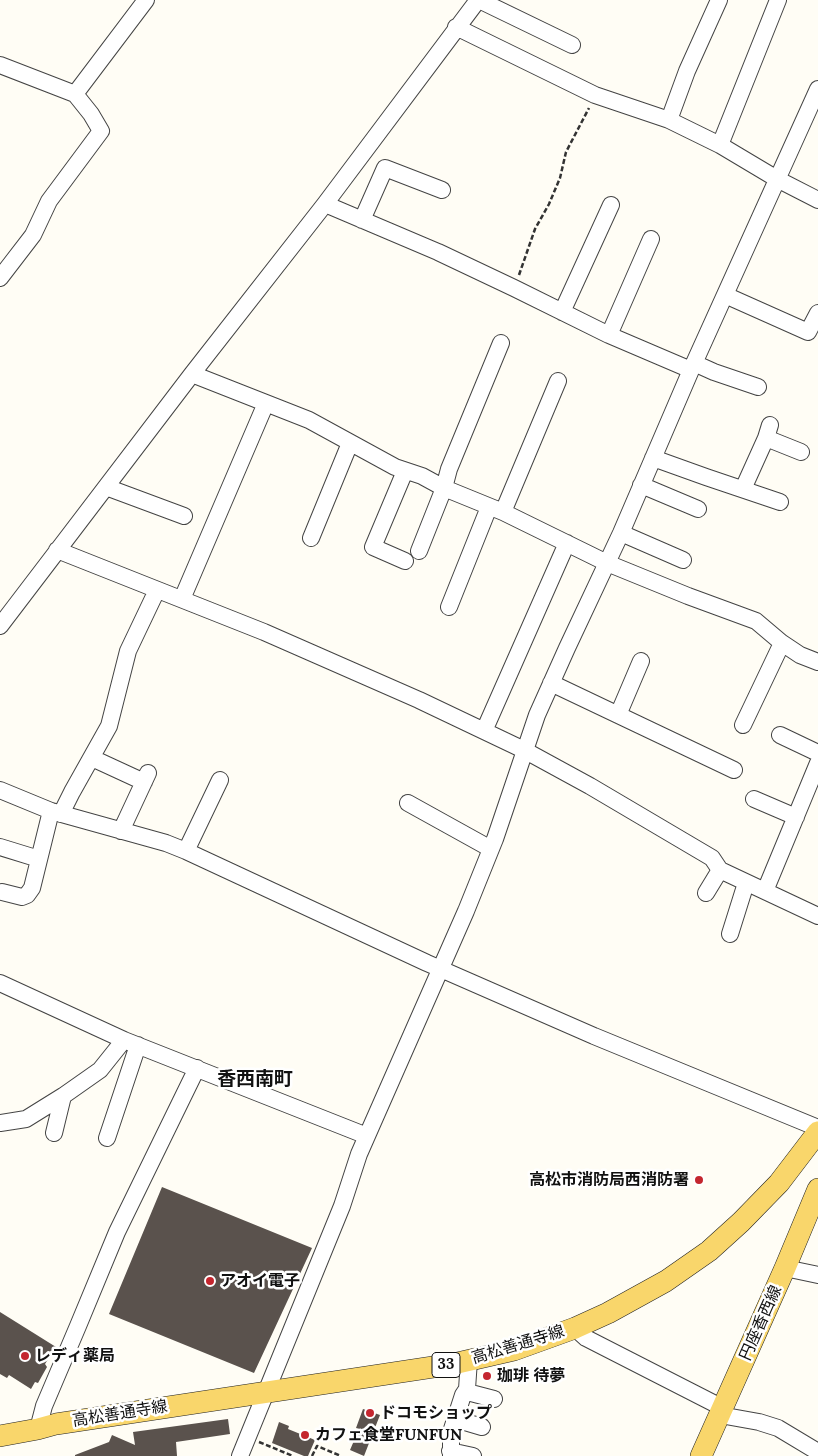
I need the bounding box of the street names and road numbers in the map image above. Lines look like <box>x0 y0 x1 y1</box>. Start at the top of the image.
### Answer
street label: 円座香西線 <box>736 1283 786 1363</box>
street label: 高松善通寺線 <box>469 1322 567 1368</box>
road number: 33 <box>432 1352 460 1378</box>
street label: 高松善通寺線 <box>71 1397 169 1431</box>

